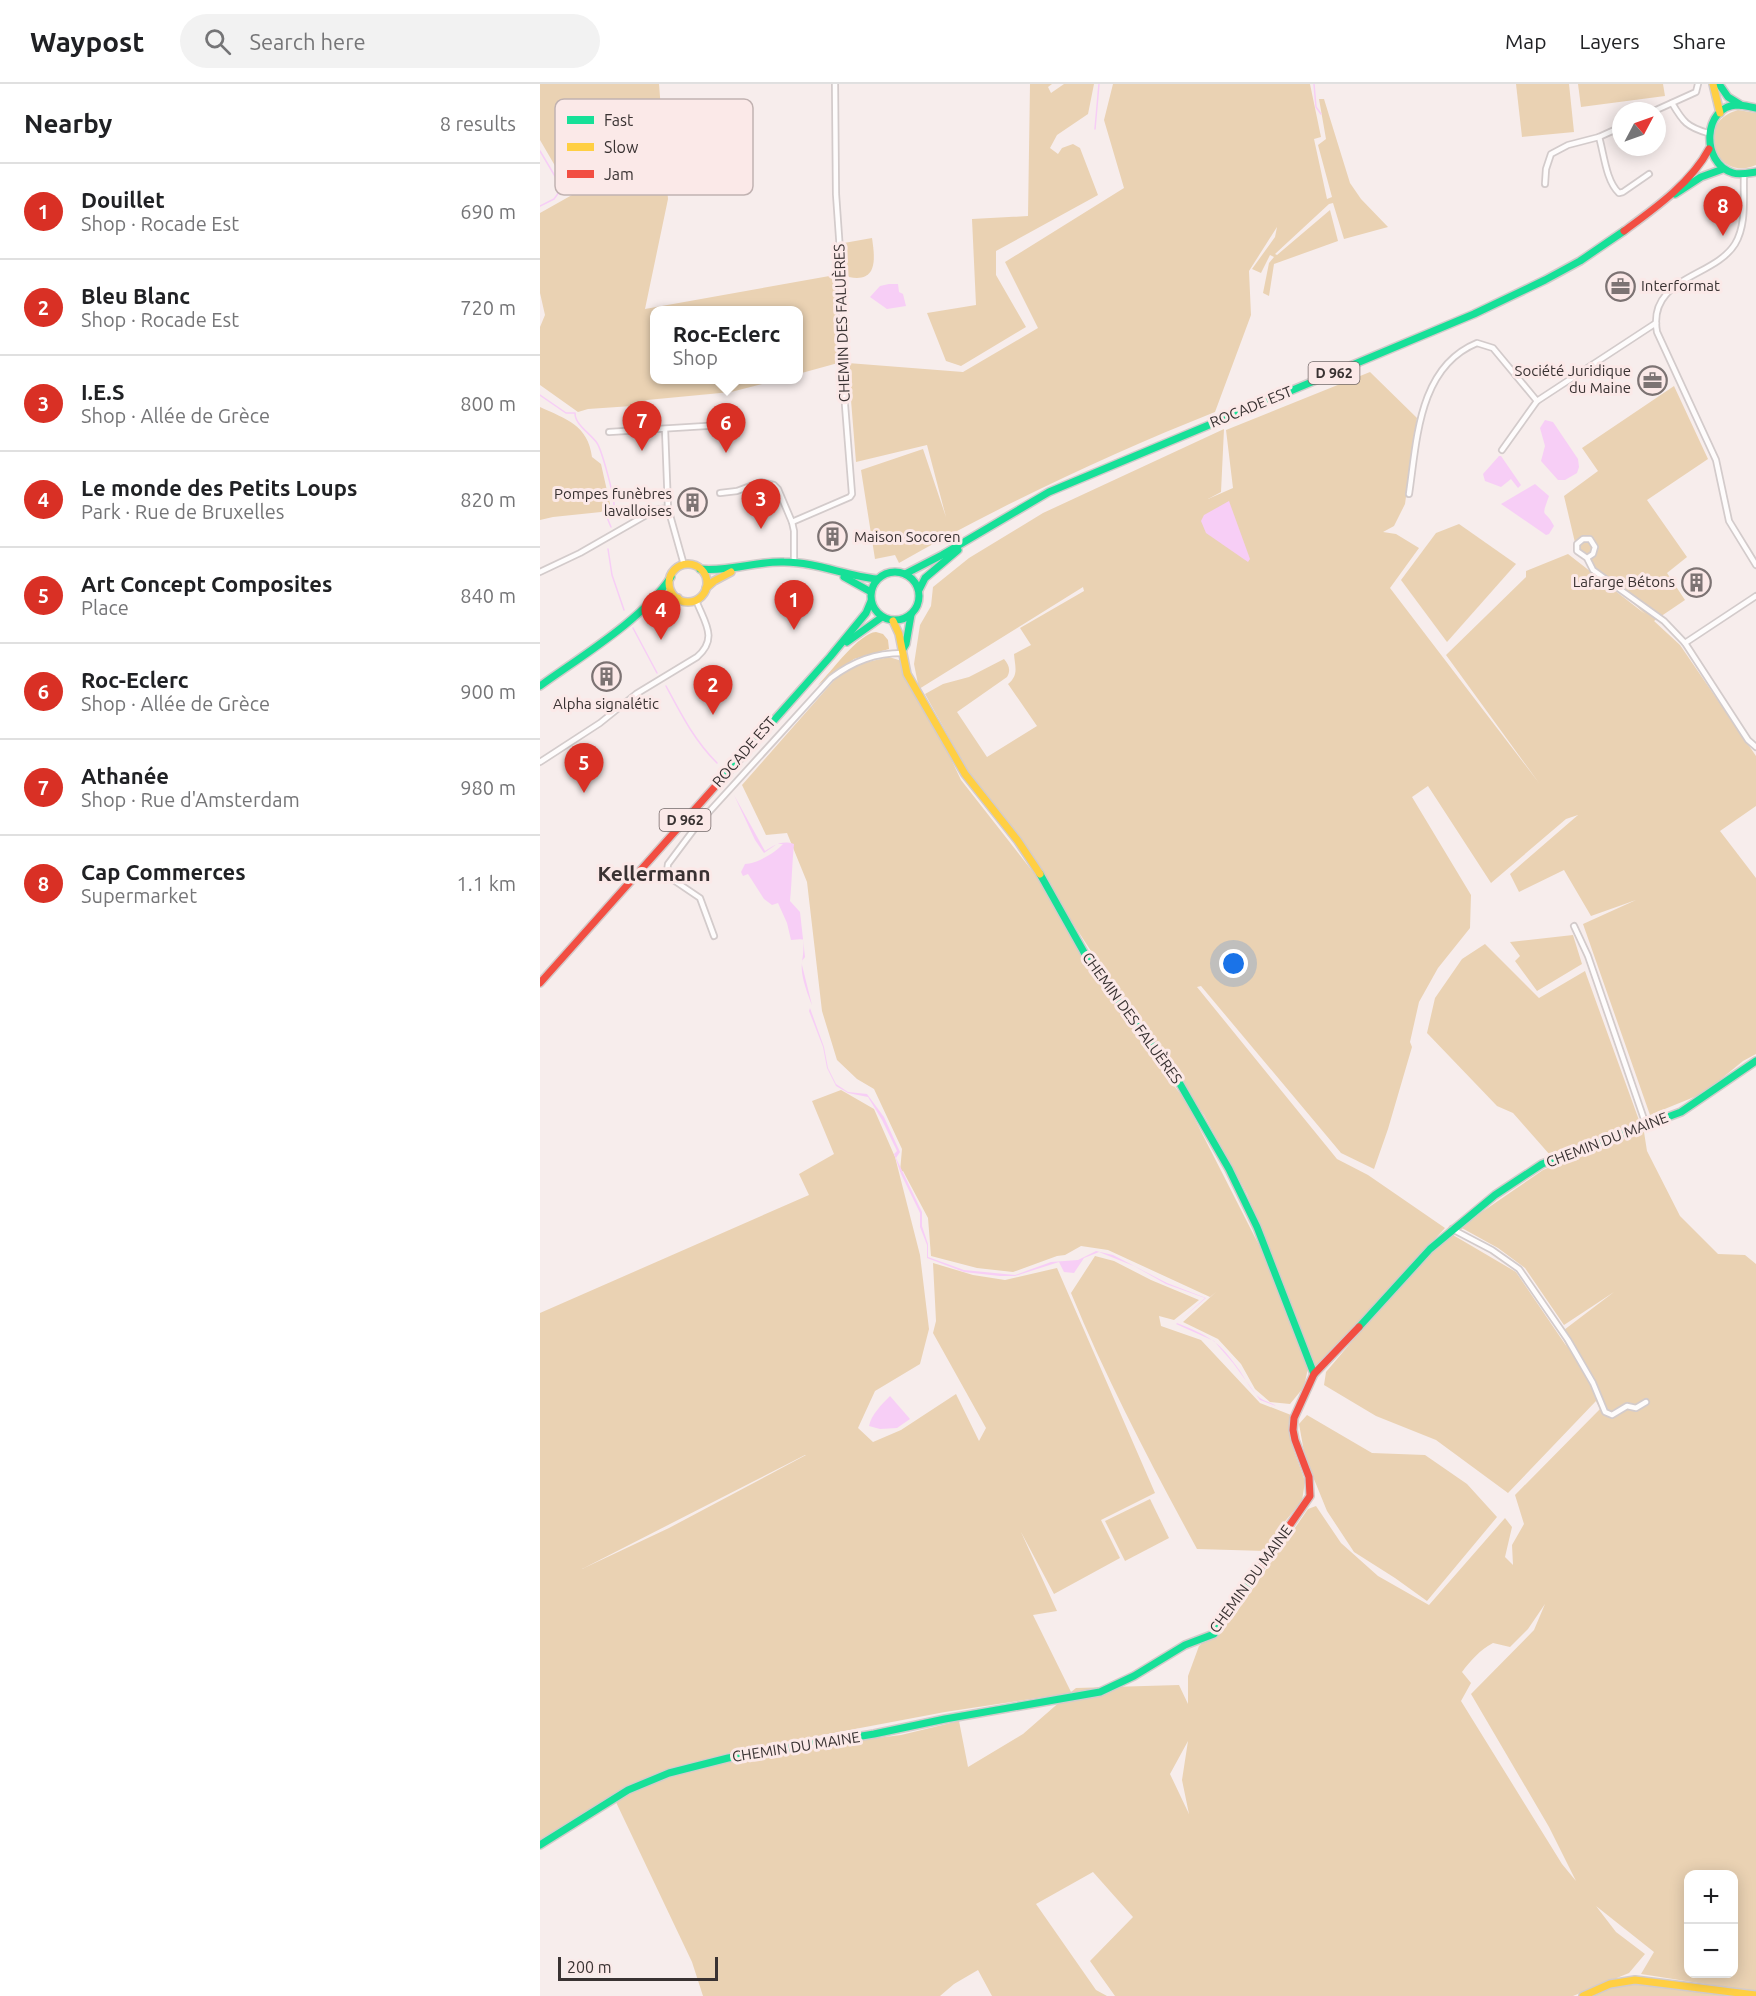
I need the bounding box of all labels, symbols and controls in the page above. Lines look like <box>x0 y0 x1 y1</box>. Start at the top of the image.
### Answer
search box <box>180 14 600 68</box>
icon: search <box>201 25 234 58</box>
text: Waypost <box>30 26 144 57</box>
text: Search here <box>249 29 366 54</box>
text: Map <box>1505 29 1546 53</box>
text: Layers <box>1579 29 1640 53</box>
text: Share <box>1673 29 1726 53</box>
legend <box>555 99 753 195</box>
north arrow <box>1612 102 1666 156</box>
text: Nearby <box>24 109 112 138</box>
text: Fast <box>604 111 634 129</box>
text: 8 results <box>440 112 516 135</box>
text: Slow <box>604 138 639 156</box>
text: Jam <box>604 165 634 183</box>
pin: 8 <box>1704 186 1742 236</box>
text: Douillet <box>81 187 165 212</box>
text: 1 <box>38 200 49 223</box>
text: 690 m <box>460 200 516 223</box>
text: Shop · Rocade Est <box>81 212 239 235</box>
street label: CHEMIN DES FALUÈRES <box>830 243 853 402</box>
office icon: Interformat <box>1604 270 1636 302</box>
place label: Interformat <box>1641 277 1720 294</box>
text: Bleu Blanc <box>81 283 190 308</box>
text: 2 <box>38 296 49 319</box>
text: 720 m <box>460 296 516 319</box>
popup <box>650 306 803 384</box>
text: Shop · Rocade Est <box>81 308 239 331</box>
text: Roc-Eclerc <box>673 321 780 346</box>
text: Shop <box>673 346 718 369</box>
road number: D 962 <box>1308 362 1360 384</box>
place label: Société Juridique du Maine <box>1515 362 1631 396</box>
office icon: Société Juridique du Maine <box>1636 364 1668 396</box>
text: I.E.S <box>81 379 124 404</box>
street label: ROCADE EST <box>1207 382 1295 431</box>
text: 3 <box>38 392 49 415</box>
text: 800 m <box>460 392 516 415</box>
pin: 7 <box>622 402 662 451</box>
text: Shop · Allée de Grèce <box>81 404 270 427</box>
pin: 6 <box>706 404 746 453</box>
text: Le monde des Petits Loups <box>81 475 357 500</box>
pin: 3 <box>742 480 780 529</box>
place label: Pompes funèbres lavalloises <box>554 485 672 519</box>
building icon: Pompes funèbres lavalloises <box>677 487 709 519</box>
text: 4 <box>38 488 49 511</box>
text: 820 m <box>460 488 516 511</box>
text: Park · Rue de Bruxelles <box>81 500 284 523</box>
building icon: Maison Socoren <box>817 521 849 553</box>
place label: Maison Socoren <box>854 528 961 545</box>
building icon: Lafarge Bétons <box>1680 566 1712 598</box>
text: Art Concept Composites <box>81 571 332 596</box>
place label: Lafarge Bétons <box>1573 573 1675 590</box>
pin: 1 <box>774 580 814 630</box>
text: 5 <box>38 584 49 607</box>
text: 840 m <box>460 584 516 607</box>
pin: 4 <box>642 590 680 640</box>
text: Place <box>81 596 129 619</box>
building icon: Alpha signalétic <box>590 661 622 693</box>
pin: 2 <box>694 666 732 715</box>
text: Roc-Eclerc <box>81 667 189 692</box>
text: 6 <box>38 680 49 703</box>
text: 900 m <box>460 680 516 703</box>
text: Shop · Allée de Grèce <box>81 692 270 715</box>
place label: Alpha signalétic <box>553 695 659 712</box>
street label: ROCADE EST <box>709 713 779 790</box>
pin: 5 <box>564 744 603 793</box>
text: Athanée <box>81 763 169 788</box>
text: 7 <box>38 776 49 799</box>
text: 980 m <box>460 776 516 799</box>
text: Shop · Rue d'Amsterdam <box>81 788 300 811</box>
road number: D 962 <box>660 809 710 831</box>
text: Cap Commerces <box>81 859 246 884</box>
district label: Kellermann <box>598 861 710 885</box>
text: 8 <box>38 872 49 895</box>
text: 1.1 km <box>457 872 516 895</box>
text: Supermarket <box>81 884 197 907</box>
street label: CHEMIN DES FALUÈRES <box>1079 949 1186 1087</box>
your location <box>1219 949 1248 978</box>
street label: CHEMIN DU MAINE <box>1544 1108 1670 1171</box>
street label: CHEMIN DU MAINE <box>1206 1521 1295 1636</box>
street label: CHEMIN DU MAINE <box>731 1728 861 1765</box>
map controls <box>1684 1870 1738 1978</box>
button: + <box>1684 1870 1738 1924</box>
button: − <box>1684 1924 1738 1978</box>
scale bar <box>558 1954 718 1982</box>
text: 200 m <box>567 1958 612 1976</box>

